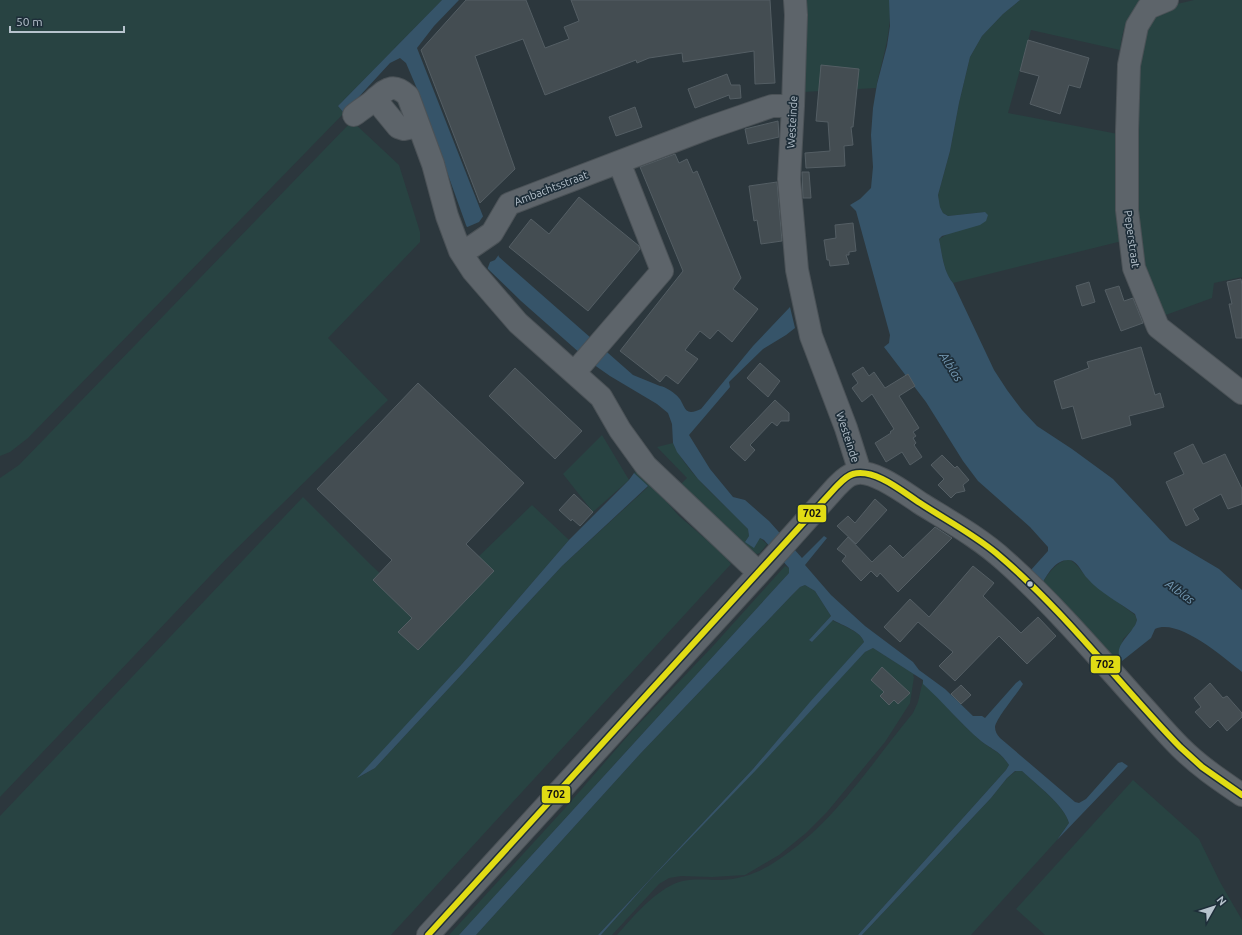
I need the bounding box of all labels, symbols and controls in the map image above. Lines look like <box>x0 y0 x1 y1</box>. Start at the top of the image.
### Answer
scale bar <box>10 8 124 34</box>
text: 50 m <box>16 15 43 28</box>
street label: Westeinde <box>785 95 799 149</box>
street label: Ambachtsstraat <box>512 168 590 208</box>
street label: Peperstraat <box>1122 209 1142 269</box>
water label: Alblas <box>937 349 965 384</box>
street label: Westeinde <box>834 410 862 464</box>
line badge: 702 <box>797 504 827 523</box>
text: 702 <box>803 507 821 519</box>
water label: Alblas <box>1163 576 1197 606</box>
unlabelled marker <box>1025 579 1035 589</box>
line badge: 702 <box>1090 655 1121 674</box>
text: 702 <box>1096 658 1114 670</box>
line badge: 702 <box>541 785 571 804</box>
text: 702 <box>547 788 565 800</box>
north arrow <box>1194 887 1234 927</box>
text: N <box>1215 894 1229 908</box>

